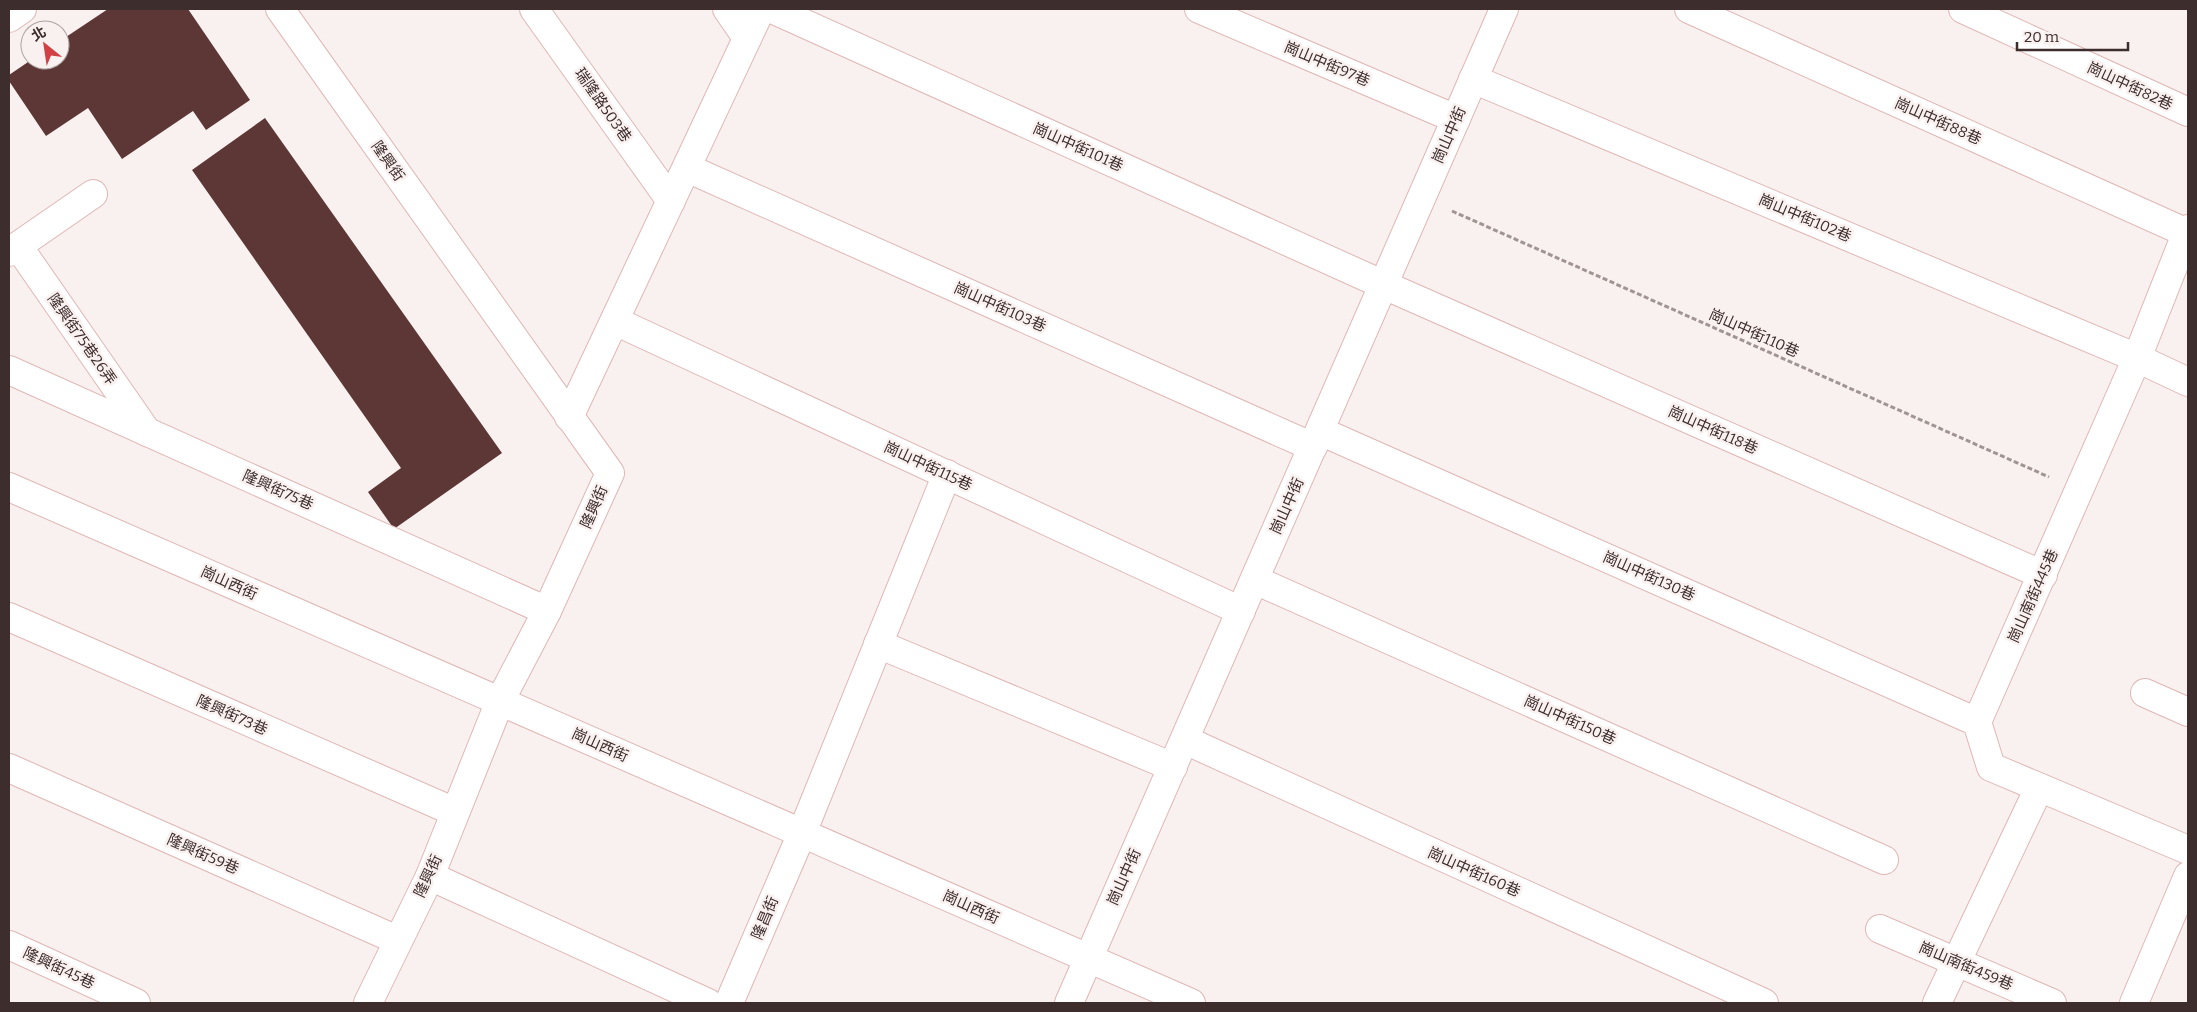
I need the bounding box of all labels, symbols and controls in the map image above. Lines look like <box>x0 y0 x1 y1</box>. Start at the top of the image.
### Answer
north arrow <box>20 20 70 70</box>
scale bar <box>2017 20 2128 52</box>
text: 北 <box>28 23 49 45</box>
text: 20 m <box>2024 28 2060 46</box>
street label: 崗山中街97巷 <box>1282 38 1372 90</box>
street label: 崗山中街82巷 <box>2084 58 2176 114</box>
street label: 瑞隆路503巷 <box>571 65 635 145</box>
street label: 崗山中街88巷 <box>1892 94 1984 148</box>
street label: 崗山中街 <box>1429 104 1469 166</box>
street label: 崗山中街101巷 <box>1030 119 1126 175</box>
street label: 隆興街 <box>368 137 408 185</box>
street label: 崗山中街102巷 <box>1756 190 1854 246</box>
street label: 崗山中街103巷 <box>951 279 1049 335</box>
street label: 隆興街75巷26弄 <box>44 290 120 388</box>
street label: 崗山中街110巷 <box>1706 305 1802 361</box>
street label: 崗山中街118巷 <box>1665 402 1761 458</box>
street label: 崗山中街115巷 <box>881 438 975 494</box>
street label: 隆興街75巷 <box>240 466 316 514</box>
street label: 崗山中街 <box>1267 475 1307 537</box>
street label: 隆興街 <box>577 483 611 531</box>
street label: 崗山南街445巷 <box>2004 546 2062 646</box>
street label: 崗山中街130巷 <box>1600 548 1698 604</box>
street label: 崗山西街 <box>198 563 260 603</box>
street label: 隆興街73巷 <box>194 691 270 739</box>
street label: 崗山中街150巷 <box>1521 692 1619 748</box>
street label: 崗山西街 <box>569 725 631 765</box>
street label: 隆興街59巷 <box>164 830 242 878</box>
street label: 崗山中街160巷 <box>1425 844 1523 900</box>
street label: 崗山中街 <box>1104 846 1144 908</box>
street label: 隆興街 <box>410 852 446 900</box>
street label: 崗山西街 <box>940 887 1002 927</box>
street label: 隆昌街 <box>748 894 782 942</box>
street label: 崗山南街459巷 <box>1916 938 2016 994</box>
street label: 隆興街45巷 <box>20 944 98 992</box>

